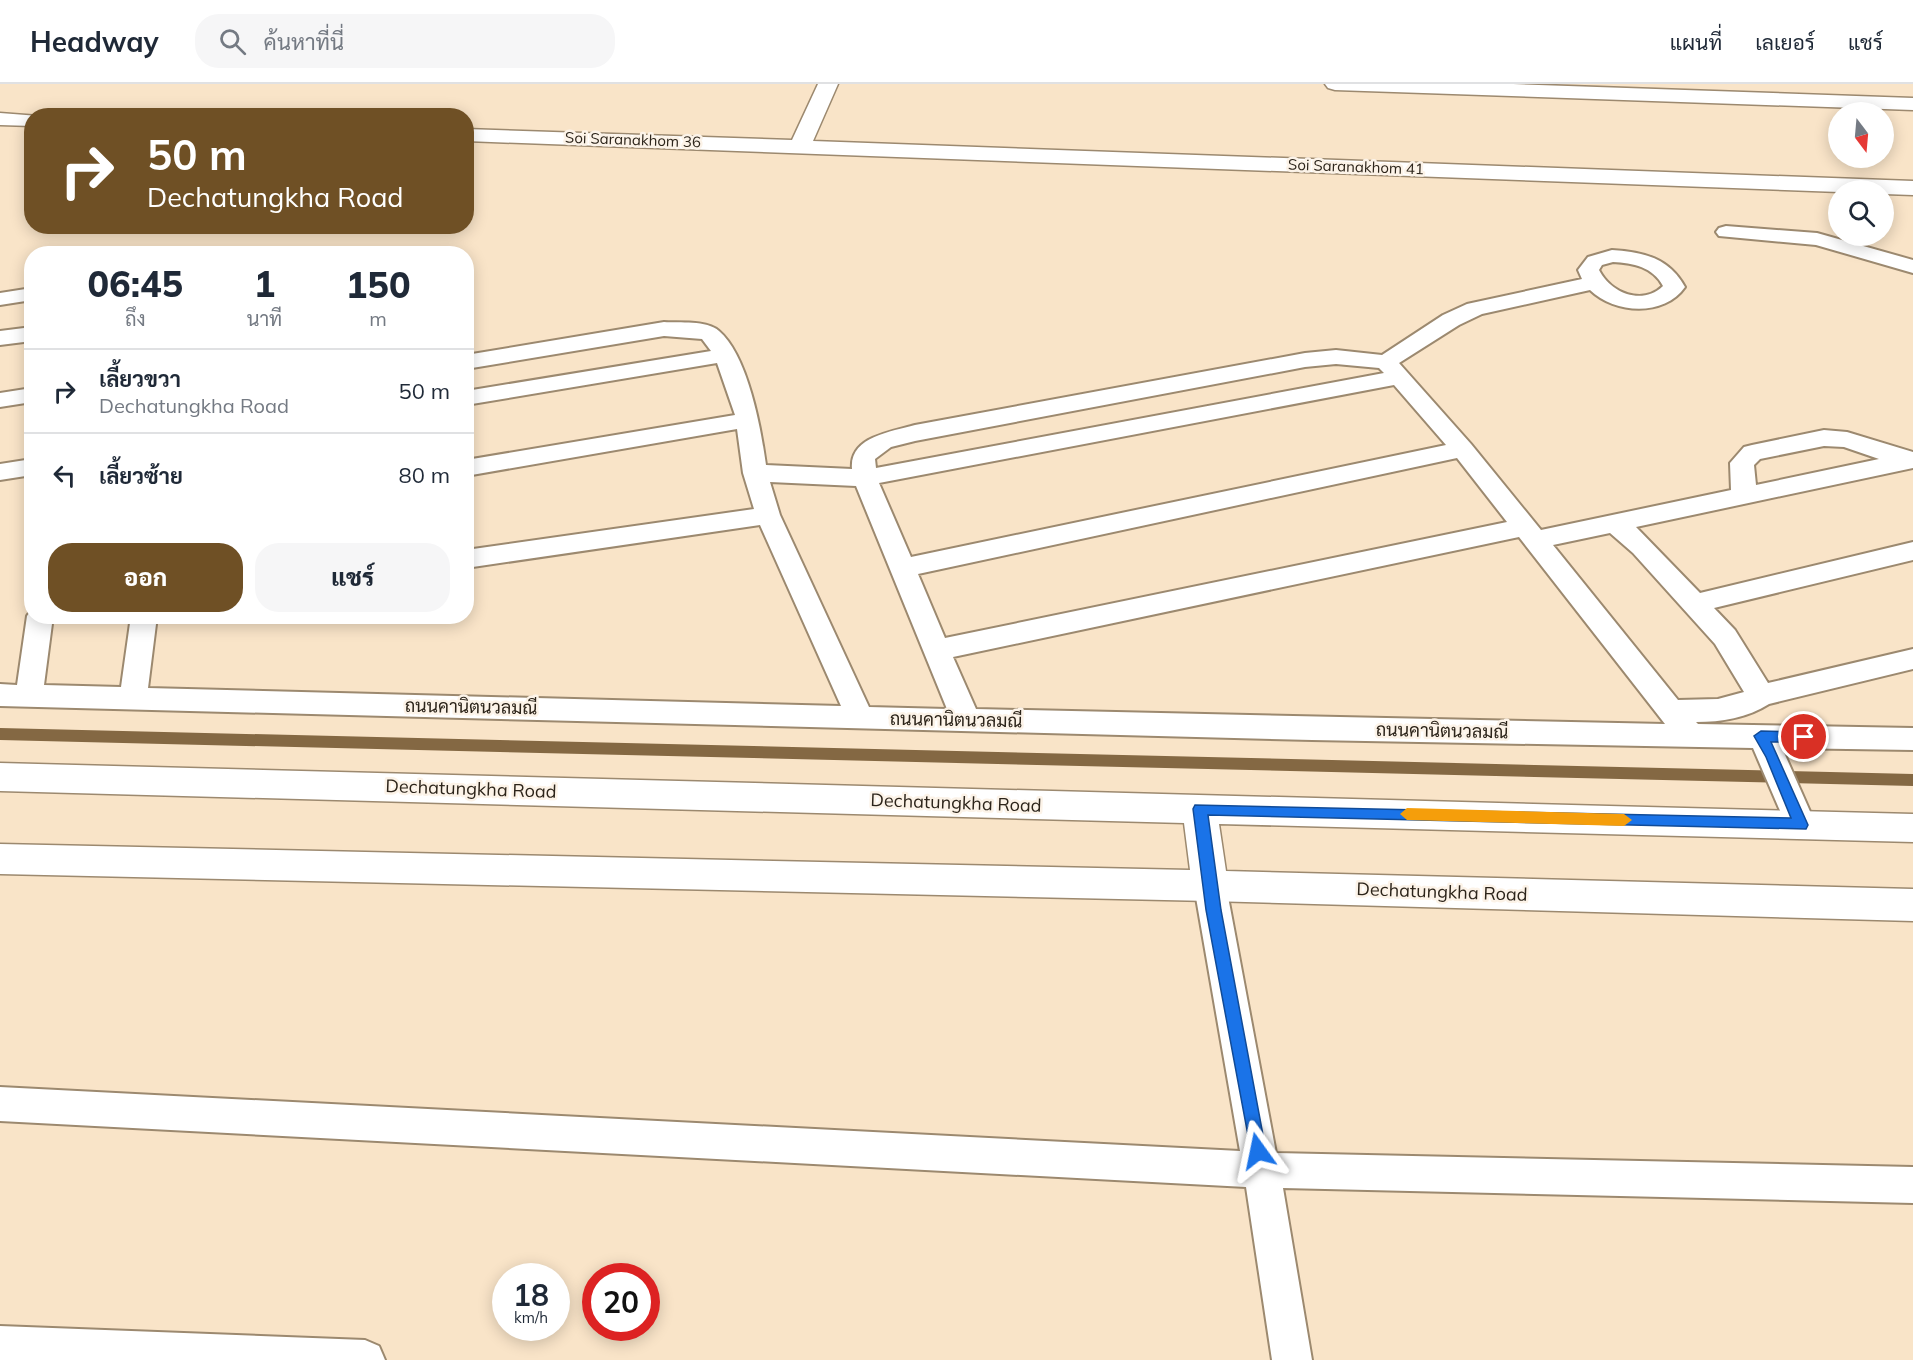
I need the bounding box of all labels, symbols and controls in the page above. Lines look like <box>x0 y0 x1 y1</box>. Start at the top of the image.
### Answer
search box <box>195 14 615 68</box>
text: Headway <box>30 24 159 59</box>
icon: search <box>216 25 249 58</box>
text: ค้นหาที่นี่ <box>264 28 344 56</box>
text: แผนที่ <box>1670 29 1722 55</box>
text: เลเยอร์ <box>1755 29 1815 55</box>
text: แชร์ <box>1848 29 1883 55</box>
north arrow <box>1828 102 1894 168</box>
map controls <box>1828 102 1894 246</box>
text: 50 m <box>147 128 247 181</box>
street label: Soi Saranakhom 36 <box>565 128 701 151</box>
icon: right <box>48 132 126 210</box>
street label: Soi Saranakhom 41 <box>1288 155 1424 178</box>
text: Dechatungkha Road <box>147 180 404 214</box>
button: search <box>1828 180 1894 246</box>
text: 06:45 <box>87 261 183 306</box>
text: 1 <box>254 261 275 306</box>
text: 150 <box>346 262 411 307</box>
text: ถึง <box>125 306 146 331</box>
text: นาที <box>247 306 282 331</box>
text: m <box>369 306 387 331</box>
text: เลี้ยวขวา <box>99 365 181 393</box>
icon: right <box>48 375 81 408</box>
text: 50 m <box>399 377 450 405</box>
text: Dechatungkha Road <box>99 393 289 418</box>
icon: left <box>48 459 81 492</box>
text: 80 m <box>399 461 450 489</box>
text: เลี้ยวซ้าย <box>99 462 183 490</box>
button: ออก <box>48 543 243 612</box>
button: แชร์ <box>255 543 450 612</box>
street label: ถนนคานิตนวลมณี <box>405 693 538 719</box>
street label: ถนนคานิตนวลมณี <box>890 706 1023 732</box>
pin <box>1778 711 1829 762</box>
street label: ถนนคานิตนวลมณี <box>1376 717 1509 743</box>
icon: arrive <box>1787 720 1820 753</box>
street label: Dechatungkha Road <box>385 774 557 803</box>
street label: Dechatungkha Road <box>870 788 1042 817</box>
street label: Dechatungkha Road <box>1356 877 1528 906</box>
position arrow <box>1226 1119 1290 1183</box>
speed limit sign: 20 <box>582 1263 660 1341</box>
text: 18 <box>513 1276 549 1314</box>
text: km/h <box>514 1308 548 1327</box>

